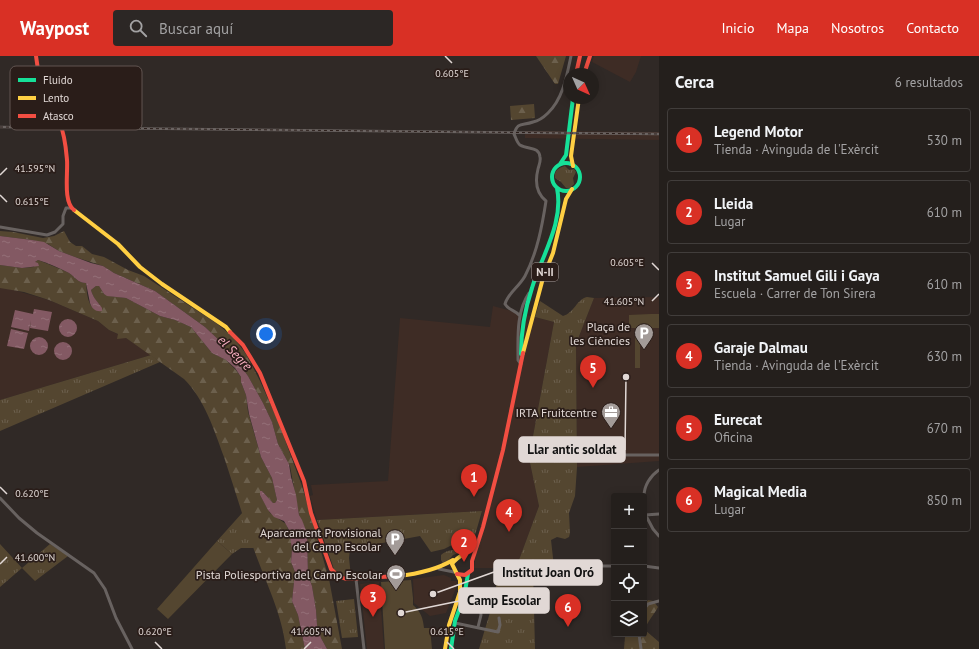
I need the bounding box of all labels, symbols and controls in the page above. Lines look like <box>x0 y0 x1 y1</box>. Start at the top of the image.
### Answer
search box <box>113 10 393 46</box>
text: Waypost <box>20 16 89 40</box>
icon: search <box>127 17 149 39</box>
text: Buscar aquí <box>159 19 233 38</box>
text: Inicio <box>721 19 754 37</box>
text: Mapa <box>776 19 809 37</box>
text: Nosotros <box>831 19 884 37</box>
text: Contacto <box>906 19 959 37</box>
legend <box>10 66 142 130</box>
text: 0.605°E <box>435 67 469 80</box>
north arrow <box>563 68 599 104</box>
text: Cerca <box>675 71 714 93</box>
text: Fluido <box>43 73 73 87</box>
text: 6 resultados <box>895 74 963 91</box>
text: Lento <box>43 91 69 105</box>
text: Atasco <box>43 109 74 123</box>
text: Legend Motor <box>714 122 803 141</box>
text: 1 <box>685 132 693 149</box>
text: 530 m <box>927 132 962 149</box>
text: Tienda · Avinguda de l'Exèrcit <box>714 141 879 158</box>
text: 41.595°N <box>15 162 55 175</box>
text: Lleida <box>714 194 753 213</box>
text: 0.615°E <box>15 195 49 208</box>
text: 2 <box>685 204 693 221</box>
text: 610 m <box>927 204 962 221</box>
text: Lugar <box>714 213 745 230</box>
text: 0.605°E <box>610 256 644 269</box>
road number: N-II <box>532 263 558 281</box>
text: Institut Samuel Gili i Gaya <box>714 266 880 285</box>
text: 3 <box>685 276 693 293</box>
text: 610 m <box>927 276 962 293</box>
text: Escuela · Carrer de Ton Sirera <box>714 285 876 302</box>
text: 41.605°N <box>604 295 644 308</box>
place label: Plaça de les Ciències <box>570 319 630 348</box>
parking icon: Plaça de les Ciències <box>633 322 655 350</box>
your location <box>256 324 276 344</box>
water label: el Segre <box>214 332 256 374</box>
text: Garaje Dalmau <box>714 338 808 357</box>
text: 4 <box>685 348 693 365</box>
text: 630 m <box>927 348 962 365</box>
pin: 5 <box>580 355 606 388</box>
text: Tienda · Avinguda de l'Exèrcit <box>714 357 879 374</box>
office icon: IRTA Fruitcentre <box>600 401 622 429</box>
place label: IRTA Fruitcentre <box>516 405 597 420</box>
text: Eurecat <box>714 410 762 429</box>
text: 5 <box>685 420 693 437</box>
text: 670 m <box>927 420 962 437</box>
text: Oficina <box>714 429 753 446</box>
callout: Llar antic soldat <box>519 437 625 462</box>
text: Llar antic soldat <box>527 441 617 458</box>
pin: 1 <box>461 464 487 497</box>
text: Magical Media <box>714 482 807 501</box>
text: 0.620°E <box>15 487 49 500</box>
text: 6 <box>685 492 693 509</box>
text: 850 m <box>927 492 962 509</box>
map controls <box>611 493 647 637</box>
button: + <box>611 493 647 529</box>
pin: 4 <box>496 499 522 532</box>
text: Lugar <box>714 501 745 518</box>
place label: Aparcament Provisional del Camp Escolar <box>260 525 381 554</box>
parking icon: Aparcament Provisional del Camp Escolar <box>384 528 406 556</box>
pin: 2 <box>451 529 477 562</box>
button: − <box>611 529 647 565</box>
text: 41.600°N <box>15 551 55 564</box>
callout: Institut Joan Oró <box>494 560 602 585</box>
sports icon: Pista Poliesportiva del Camp Escolar <box>385 563 407 591</box>
text: Institut Joan Oró <box>502 564 594 581</box>
button: locate <box>611 565 647 601</box>
place label: Pista Poliesportiva del Camp Escolar <box>196 567 382 582</box>
pin: 3 <box>360 584 386 617</box>
callout: Camp Escolar <box>459 588 549 613</box>
text: Camp Escolar <box>467 592 541 609</box>
pin: 6 <box>555 594 581 627</box>
button: layers <box>611 601 647 637</box>
text: 0.620°E <box>138 625 172 638</box>
text: 41.605°N <box>291 625 331 638</box>
text: 0.615°E <box>430 625 464 638</box>

